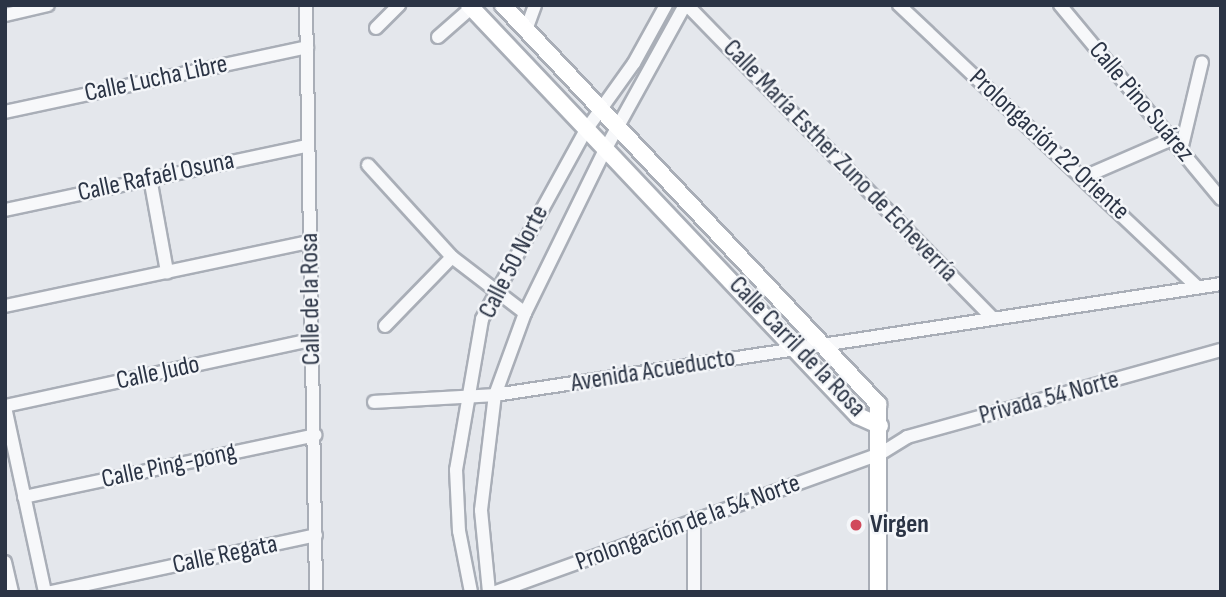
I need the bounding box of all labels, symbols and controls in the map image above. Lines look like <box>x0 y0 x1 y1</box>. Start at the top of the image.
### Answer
street label: Calle María Esther Zuno de Echeverría <box>716 33 964 289</box>
street label: Calle Pino Suárez <box>1082 36 1200 168</box>
street label: Calle Lucha Libre <box>82 49 230 109</box>
street label: Prolongación 22 Oriente <box>962 63 1136 227</box>
street label: Calle Rafaél Osuna <box>75 145 237 209</box>
street label: Calle 50 Norte <box>472 200 556 324</box>
street label: Calle de la Rosa <box>294 232 328 366</box>
street label: Calle Carril de la Rosa <box>722 270 872 424</box>
street label: Avenida Acueducto <box>569 343 737 399</box>
street label: Calle Judo <box>114 349 202 397</box>
street label: Privada 54 Norte <box>976 364 1122 432</box>
street label: Calle Ping-pong <box>99 437 239 495</box>
street label: Prolongación de la 54 Norte <box>571 468 805 578</box>
place label: Virgen <box>870 509 929 541</box>
marker: Virgen <box>848 517 864 533</box>
street label: Calle Regata <box>170 529 280 581</box>

